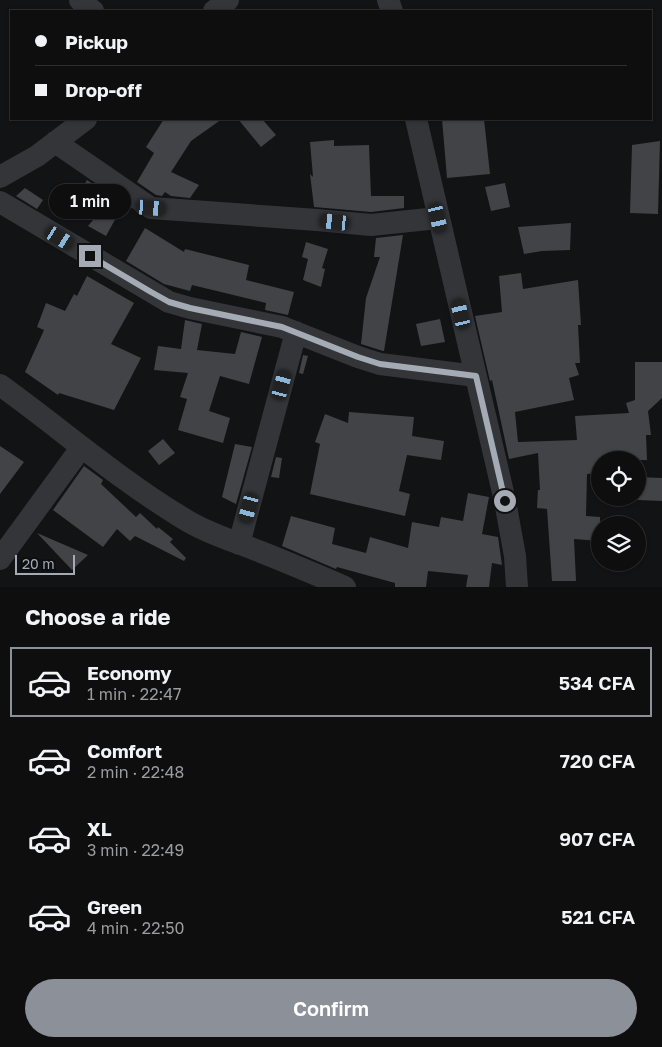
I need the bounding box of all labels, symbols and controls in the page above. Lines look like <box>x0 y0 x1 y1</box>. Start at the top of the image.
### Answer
text: Pickup <box>65 30 128 53</box>
text: Drop-off <box>65 78 142 101</box>
callout: 1 min <box>49 184 131 218</box>
text: 1 min <box>70 191 110 211</box>
car <box>135 199 166 217</box>
car <box>427 202 448 234</box>
car <box>319 213 350 231</box>
car <box>43 224 76 252</box>
route end <box>79 245 101 267</box>
car <box>450 298 471 330</box>
car <box>270 369 293 401</box>
map controls <box>591 451 646 571</box>
button: locate <box>591 451 646 506</box>
route start <box>494 490 516 512</box>
car <box>237 492 260 524</box>
button: layers <box>591 516 646 571</box>
scale bar <box>15 552 75 575</box>
text: 20 m <box>22 555 55 572</box>
text: Choose a ride <box>25 603 171 630</box>
icon: car <box>27 660 72 705</box>
text: Economy <box>87 661 172 684</box>
text: 534 CFA <box>559 671 635 694</box>
text: 1 min · 22:47 <box>87 684 181 704</box>
icon: car <box>27 738 72 783</box>
text: Comfort <box>87 739 162 762</box>
text: 720 CFA <box>560 749 635 772</box>
text: 2 min · 22:48 <box>87 762 184 782</box>
icon: car <box>27 816 72 861</box>
text: XL <box>87 817 112 840</box>
text: 907 CFA <box>559 827 635 850</box>
text: 3 min · 22:49 <box>87 840 184 860</box>
icon: car <box>27 894 72 939</box>
text: Green <box>87 895 142 918</box>
text: 521 CFA <box>561 905 635 928</box>
text: 4 min · 22:50 <box>87 918 184 938</box>
button: Confirm <box>25 979 637 1037</box>

